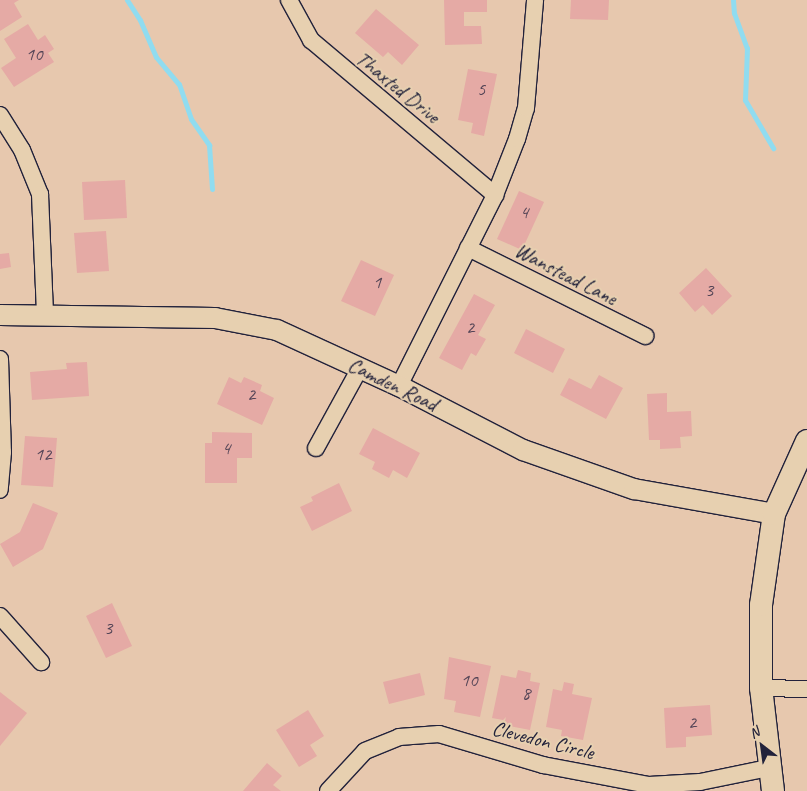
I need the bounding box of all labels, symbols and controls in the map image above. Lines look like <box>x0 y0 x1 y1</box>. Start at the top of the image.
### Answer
house number: 10 <box>25 44 43 66</box>
street label: Thaxted Drive <box>351 45 445 129</box>
house number: 5 <box>477 79 485 101</box>
house number: 4 <box>520 202 528 224</box>
street label: Wanstead Lane <box>511 238 621 310</box>
house number: 1 <box>373 272 381 294</box>
house number: 3 <box>705 280 713 302</box>
house number: 2 <box>466 317 474 339</box>
street label: Camden Road <box>345 352 441 416</box>
house number: 2 <box>247 384 255 406</box>
house number: 4 <box>222 438 230 460</box>
house number: 12 <box>34 444 52 466</box>
house number: 3 <box>104 618 112 640</box>
house number: 10 <box>460 670 478 692</box>
house number: 8 <box>522 683 530 705</box>
house number: 2 <box>688 712 696 734</box>
street label: Clevedon Circle <box>490 715 596 765</box>
north arrow <box>737 721 787 771</box>
text: N <box>746 723 762 742</box>

